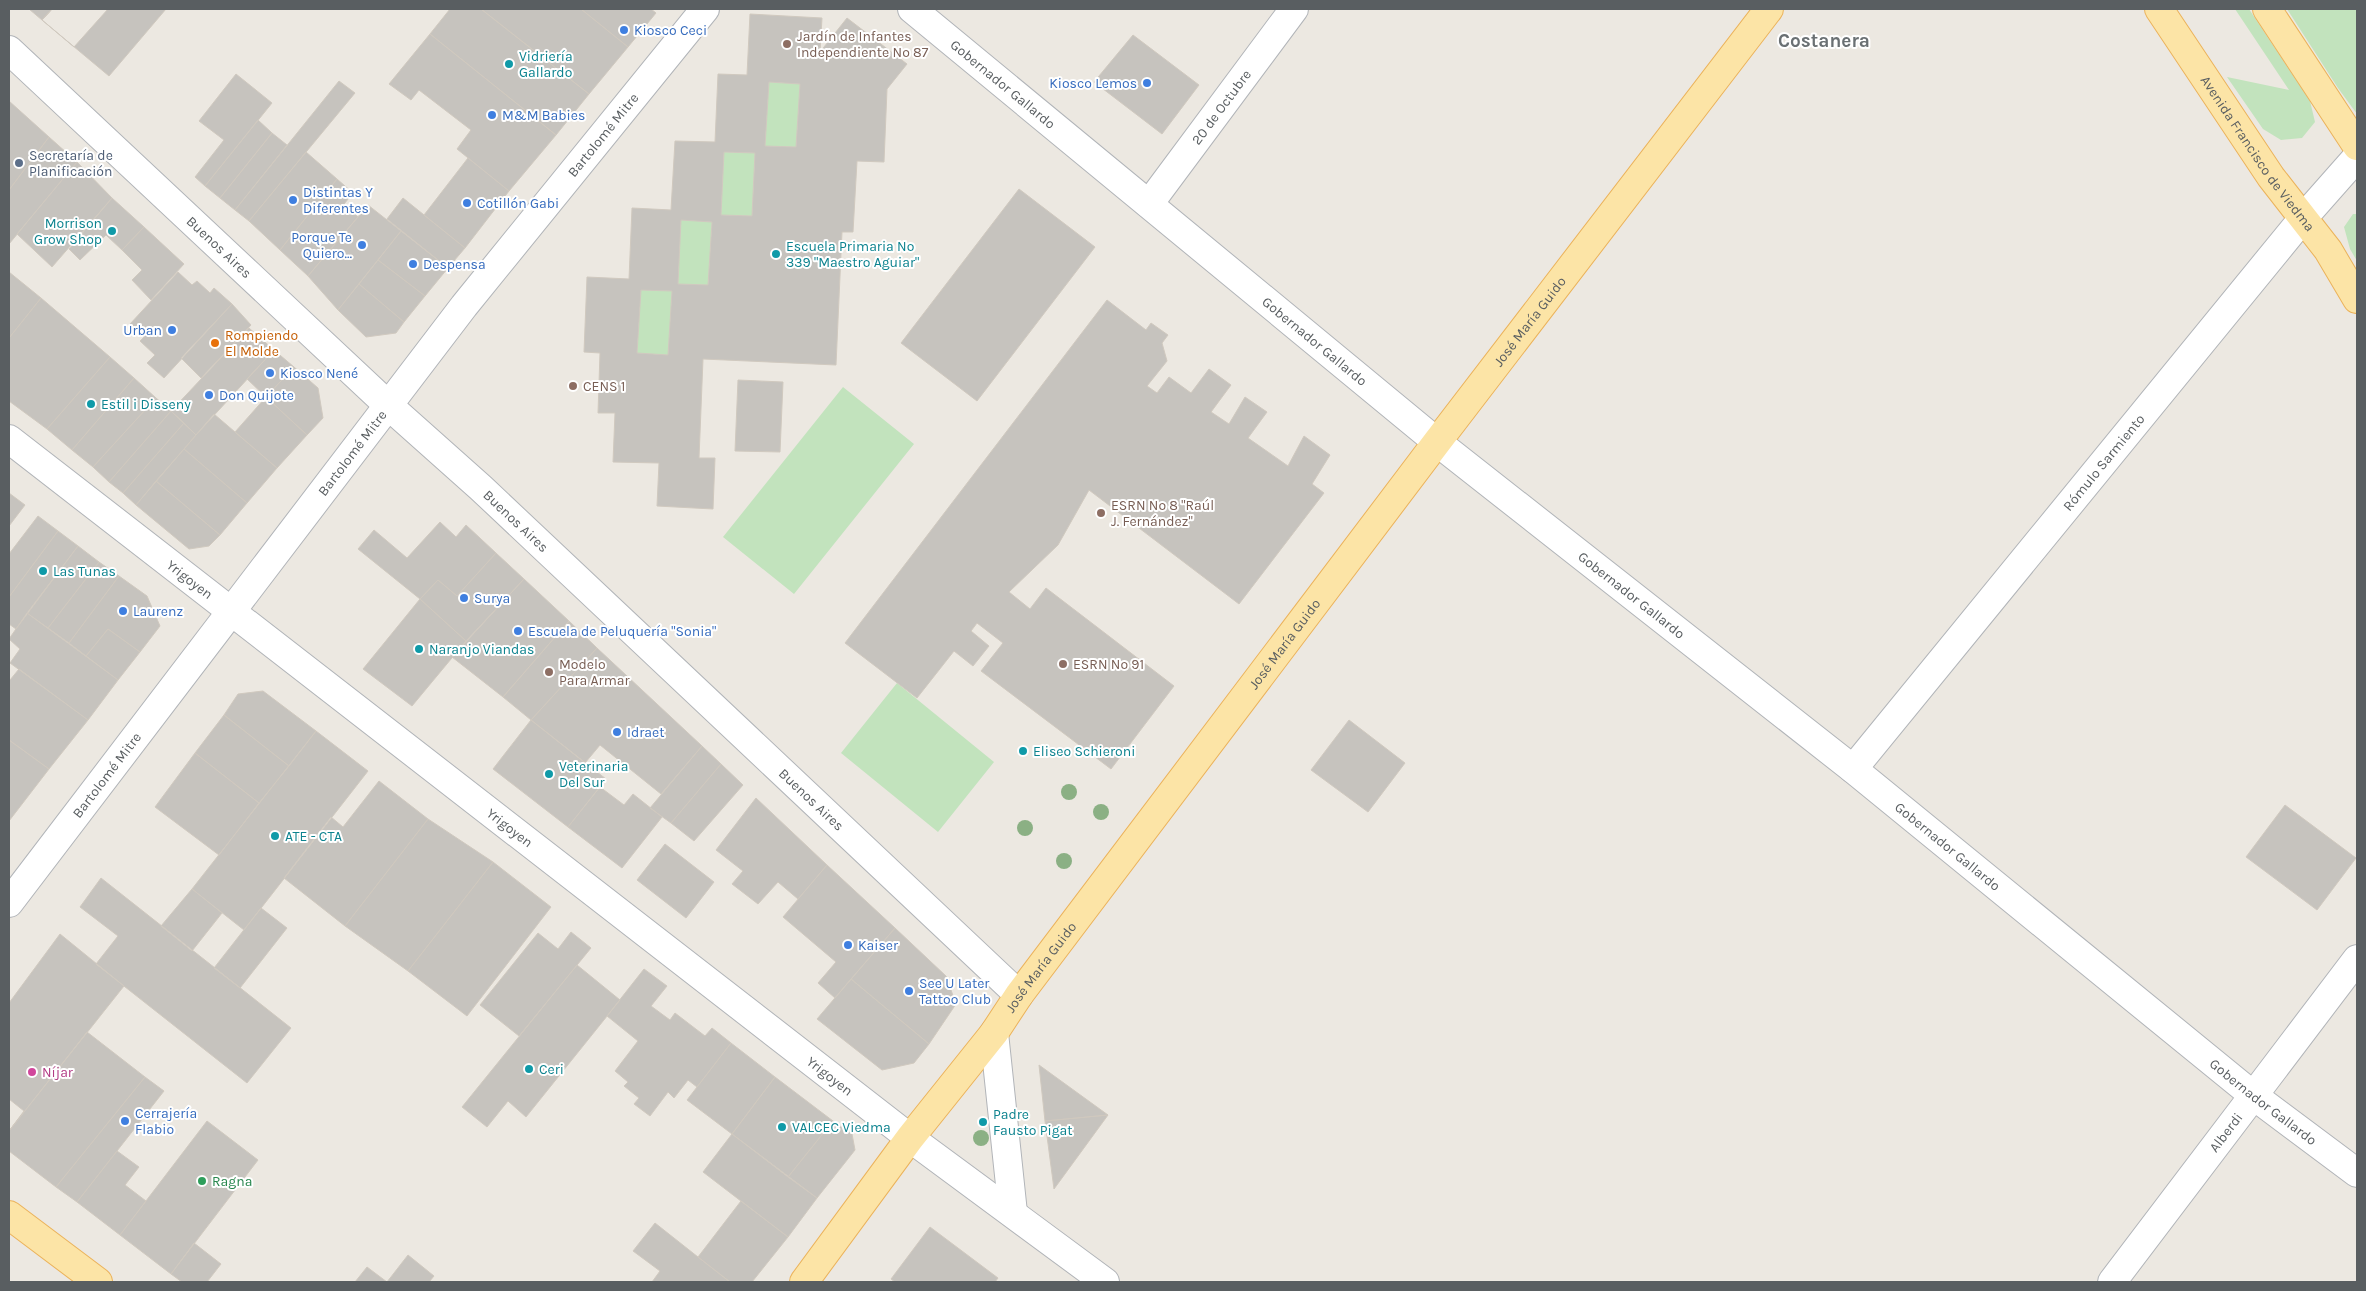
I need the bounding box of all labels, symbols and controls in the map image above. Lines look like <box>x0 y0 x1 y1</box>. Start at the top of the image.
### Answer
place label: Kiosco Ceci <box>634 22 707 39</box>
marker: Kiosco Ceci <box>618 24 630 36</box>
place label: Jardín de Infantes Independiente Nº 87 <box>797 28 929 61</box>
district label: Costanera <box>1778 30 1870 52</box>
street label: Gobernador Gallardo <box>947 36 1059 132</box>
marker: Jardín de Infantes Independiente Nº 87 <box>781 38 793 50</box>
place label: Vidriería Gallardo <box>519 48 573 81</box>
marker: Vidriería Gallardo <box>503 58 515 70</box>
street label: 20 de Octubre <box>1188 66 1255 148</box>
street label: Avenida Francisco de Viedma <box>2197 72 2319 235</box>
place label: Kiosco Lemos <box>1049 75 1137 92</box>
marker: Kiosco Lemos <box>1141 77 1153 89</box>
street label: Bartolomé Mitre <box>564 89 642 180</box>
place label: M&M Babies <box>502 107 585 124</box>
marker: M&M Babies <box>486 109 498 121</box>
place label: Secretaría de Planificación <box>29 147 113 180</box>
marker: Secretaría de Planificación <box>13 157 25 169</box>
place label: Distintas Y Diferentes <box>303 184 373 217</box>
marker: Distintas Y Diferentes <box>287 194 299 206</box>
place label: Cotillón Gabi <box>477 195 559 212</box>
marker: Cotillón Gabi <box>461 197 473 209</box>
street label: Buenos Aires <box>183 212 255 281</box>
place label: Morrison Grow Shop <box>34 215 102 248</box>
marker: Morrison Grow Shop <box>106 225 118 237</box>
place label: Porque Te Quiero... <box>291 229 352 262</box>
place label: Escuela Primaria Nº 339 "Maestro Aguiar" <box>786 238 919 271</box>
marker: Porque Te Quiero... <box>356 239 368 251</box>
marker: Escuela Primaria Nº 339 "Maestro Aguiar" <box>770 248 782 260</box>
place label: Despensa <box>423 256 486 273</box>
marker: Despensa <box>407 258 419 270</box>
street label: José María Guido <box>1490 273 1569 370</box>
street label: Gobernador Gallardo <box>1259 293 1371 389</box>
place label: Urban <box>123 322 162 339</box>
marker: Urban <box>166 324 178 336</box>
place label: Rompiendo El Molde <box>225 327 298 360</box>
marker: Rompiendo El Molde <box>209 337 221 349</box>
place label: Kiosco Nené <box>280 365 358 382</box>
marker: Kiosco Nené <box>264 367 276 379</box>
place label: CENS 1 <box>583 378 625 395</box>
marker: CENS 1 <box>567 380 579 392</box>
place label: Don Quijote <box>219 387 294 404</box>
marker: Don Quijote <box>203 389 215 401</box>
place label: Estil i Disseny <box>101 396 191 413</box>
marker: Estil i Disseny <box>85 398 97 410</box>
street label: Bartolomé Mitre <box>314 407 390 499</box>
street label: Rómulo Sarmiento <box>2059 411 2148 514</box>
street label: Buenos Aires <box>480 486 552 556</box>
place label: ESRN Nº 8 "Raúl J. Fernández" <box>1111 497 1214 530</box>
marker: ESRN Nº 8 "Raúl J. Fernández" <box>1095 507 1107 519</box>
street label: Gobernador Gallardo <box>1575 548 1688 642</box>
street label: Yrigoyen <box>163 556 216 603</box>
place label: Las Tunas <box>53 563 116 580</box>
marker: Las Tunas <box>37 565 49 577</box>
place label: Surya <box>474 590 510 607</box>
marker: Surya <box>458 592 470 604</box>
street label: José María Guido <box>1245 595 1324 692</box>
place label: Laurenz <box>133 603 183 620</box>
marker: Laurenz <box>117 605 129 617</box>
place label: Escuela de Peluquería "Sonia" <box>528 623 716 640</box>
marker: Escuela de Peluquería "Sonia" <box>512 625 524 637</box>
place label: Naranjo Viandas <box>429 641 534 658</box>
marker: Naranjo Viandas <box>413 643 425 655</box>
place label: Modelo Para Armar <box>559 656 630 689</box>
place label: ESRN Nº 91 <box>1073 656 1144 673</box>
marker: ESRN Nº 91 <box>1057 658 1069 670</box>
marker: Modelo Para Armar <box>543 666 555 678</box>
place label: Idraet <box>627 724 664 741</box>
marker: Idraet <box>611 726 623 738</box>
street label: Bartolomé Mitre <box>69 729 145 821</box>
place label: Eliseo Schieroni <box>1033 743 1135 760</box>
marker: Eliseo Schieroni <box>1017 745 1029 757</box>
place label: Veterinaria Del Sur <box>559 758 628 791</box>
street label: Buenos Aires <box>775 765 847 834</box>
marker: Veterinaria Del Sur <box>543 768 555 780</box>
street label: Gobernador Gallardo <box>1892 798 2004 894</box>
street label: Yrigoyen <box>483 804 536 851</box>
place label: ATE - CTA <box>285 828 342 845</box>
marker: ATE - CTA <box>269 830 281 842</box>
street label: José María Guido <box>1001 918 1080 1016</box>
place label: Kaiser <box>858 937 899 954</box>
marker: Kaiser <box>842 939 854 951</box>
place label: See U Later Tattoo Club <box>919 975 991 1008</box>
marker: See U Later Tattoo Club <box>903 985 915 997</box>
street label: Yrigoyen <box>803 1053 856 1099</box>
street label: Gobernador Gallardo <box>2206 1055 2320 1149</box>
place label: Ceri <box>539 1061 564 1078</box>
marker: Ceri <box>523 1063 535 1075</box>
place label: Níjar <box>42 1064 74 1081</box>
marker: Níjar <box>26 1066 38 1078</box>
place label: Cerrajería Flabio <box>135 1105 197 1138</box>
place label: Padre Fausto Pigat <box>993 1106 1073 1139</box>
street label: Alberdi <box>2205 1109 2246 1155</box>
marker: Cerrajería Flabio <box>119 1115 131 1127</box>
marker: Padre Fausto Pigat <box>977 1116 989 1128</box>
place label: VALCEC Viedma <box>792 1119 891 1136</box>
marker: VALCEC Viedma <box>776 1121 788 1133</box>
place label: Ragna <box>212 1173 252 1190</box>
marker: Ragna <box>196 1175 208 1187</box>

